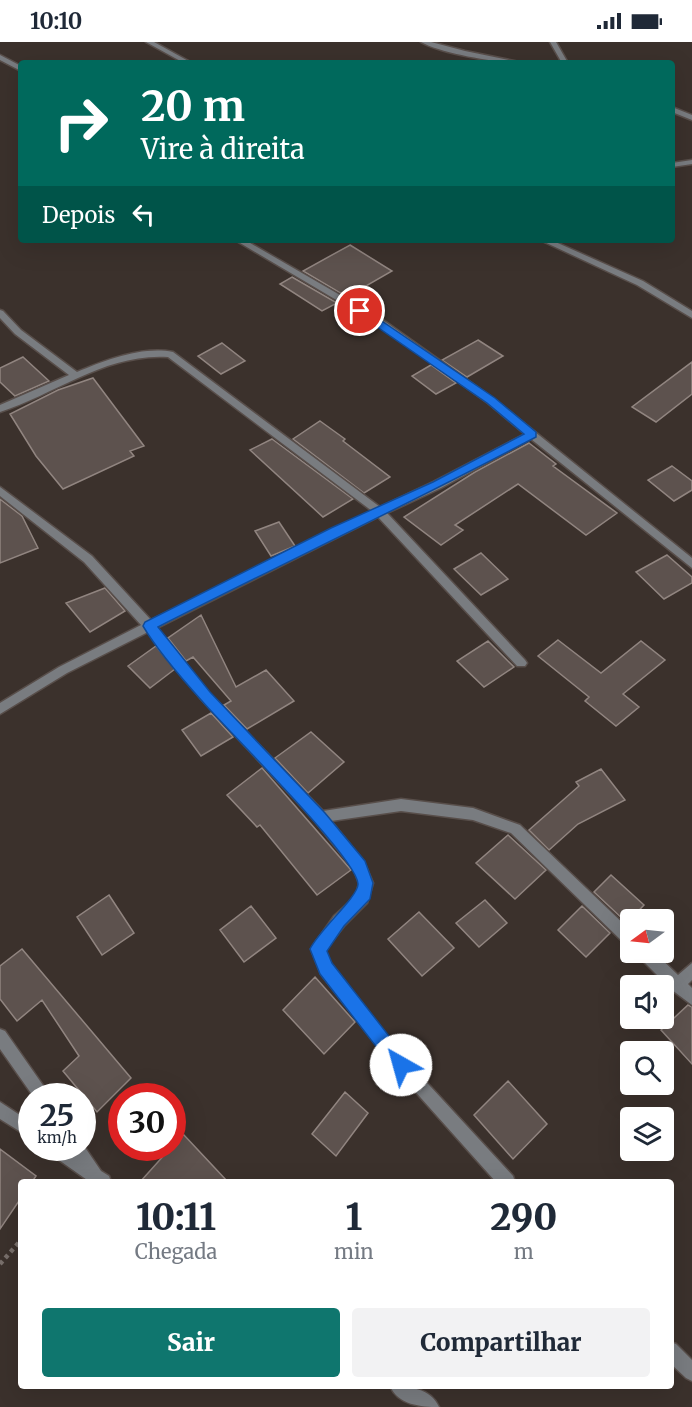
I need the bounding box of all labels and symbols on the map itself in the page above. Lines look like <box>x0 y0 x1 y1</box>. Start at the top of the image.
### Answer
pin <box>334 285 385 336</box>
north arrow <box>620 909 674 963</box>
position arrow <box>369 1033 433 1097</box>
speed limit sign: 30 <box>108 1083 186 1161</box>

